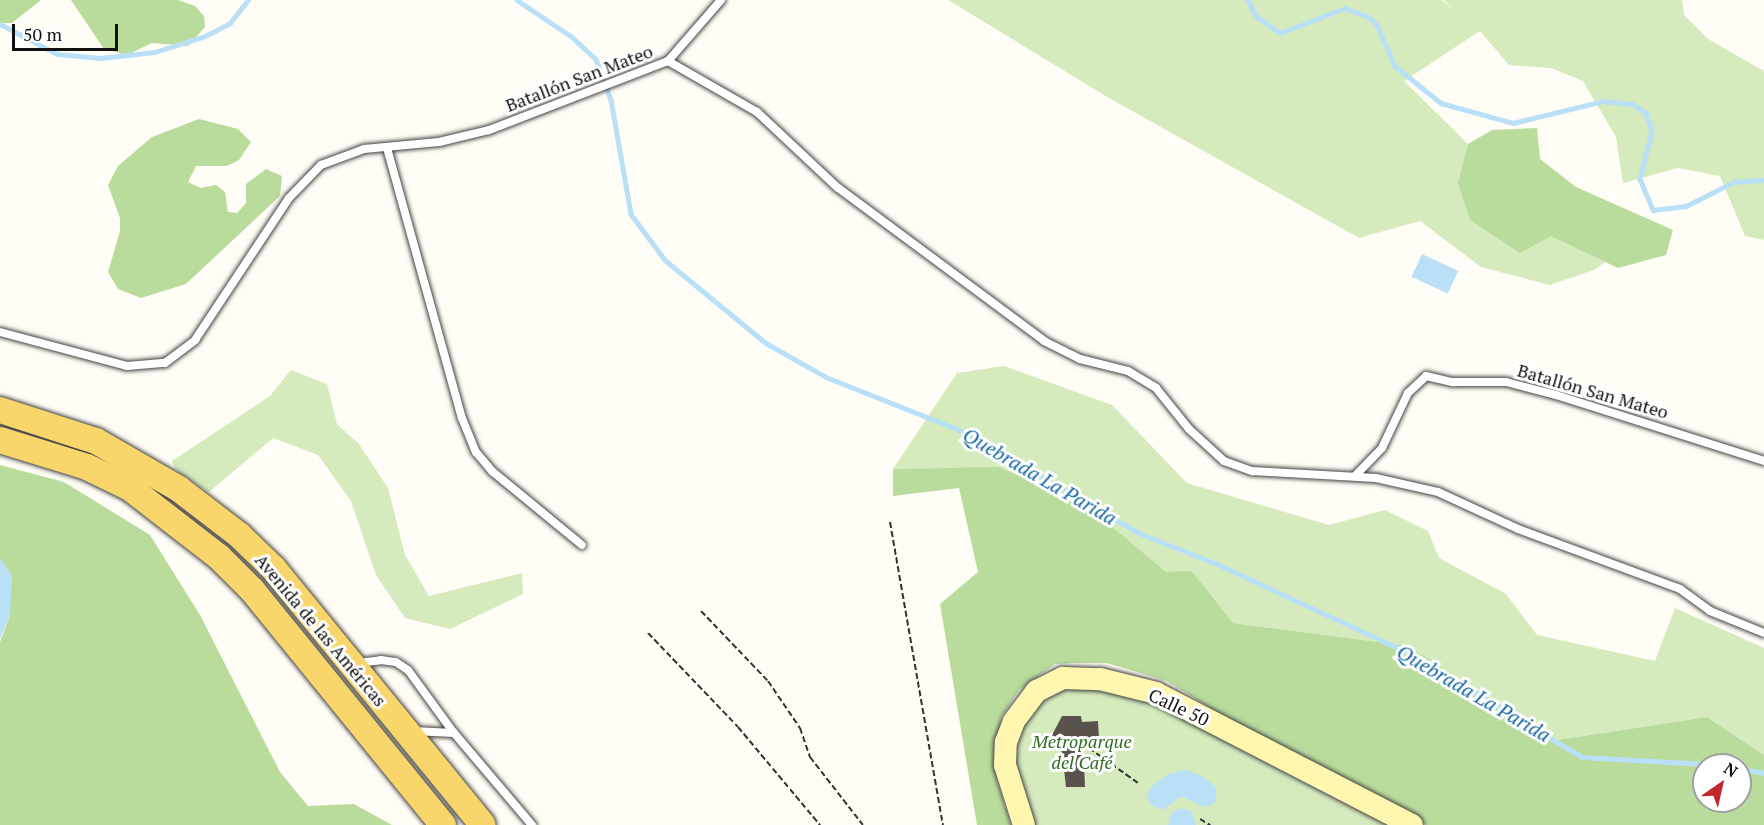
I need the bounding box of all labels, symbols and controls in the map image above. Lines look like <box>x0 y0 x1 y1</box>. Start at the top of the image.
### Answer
scale bar <box>15 12 122 50</box>
text: 50 m <box>23 22 62 46</box>
street label: Batallón San Mateo <box>502 40 656 116</box>
street label: Batallón San Mateo <box>1515 359 1671 423</box>
water label: Quebrada La Parida <box>959 422 1121 530</box>
street label: Avenida de las Américas <box>251 549 391 711</box>
water label: Quebrada La Parida <box>1393 639 1555 747</box>
street label: Calle 50 <box>1145 684 1213 730</box>
park label: Metroparque del Café <box>1032 731 1132 774</box>
north arrow <box>1692 753 1752 813</box>
text: N <box>1720 757 1742 782</box>

